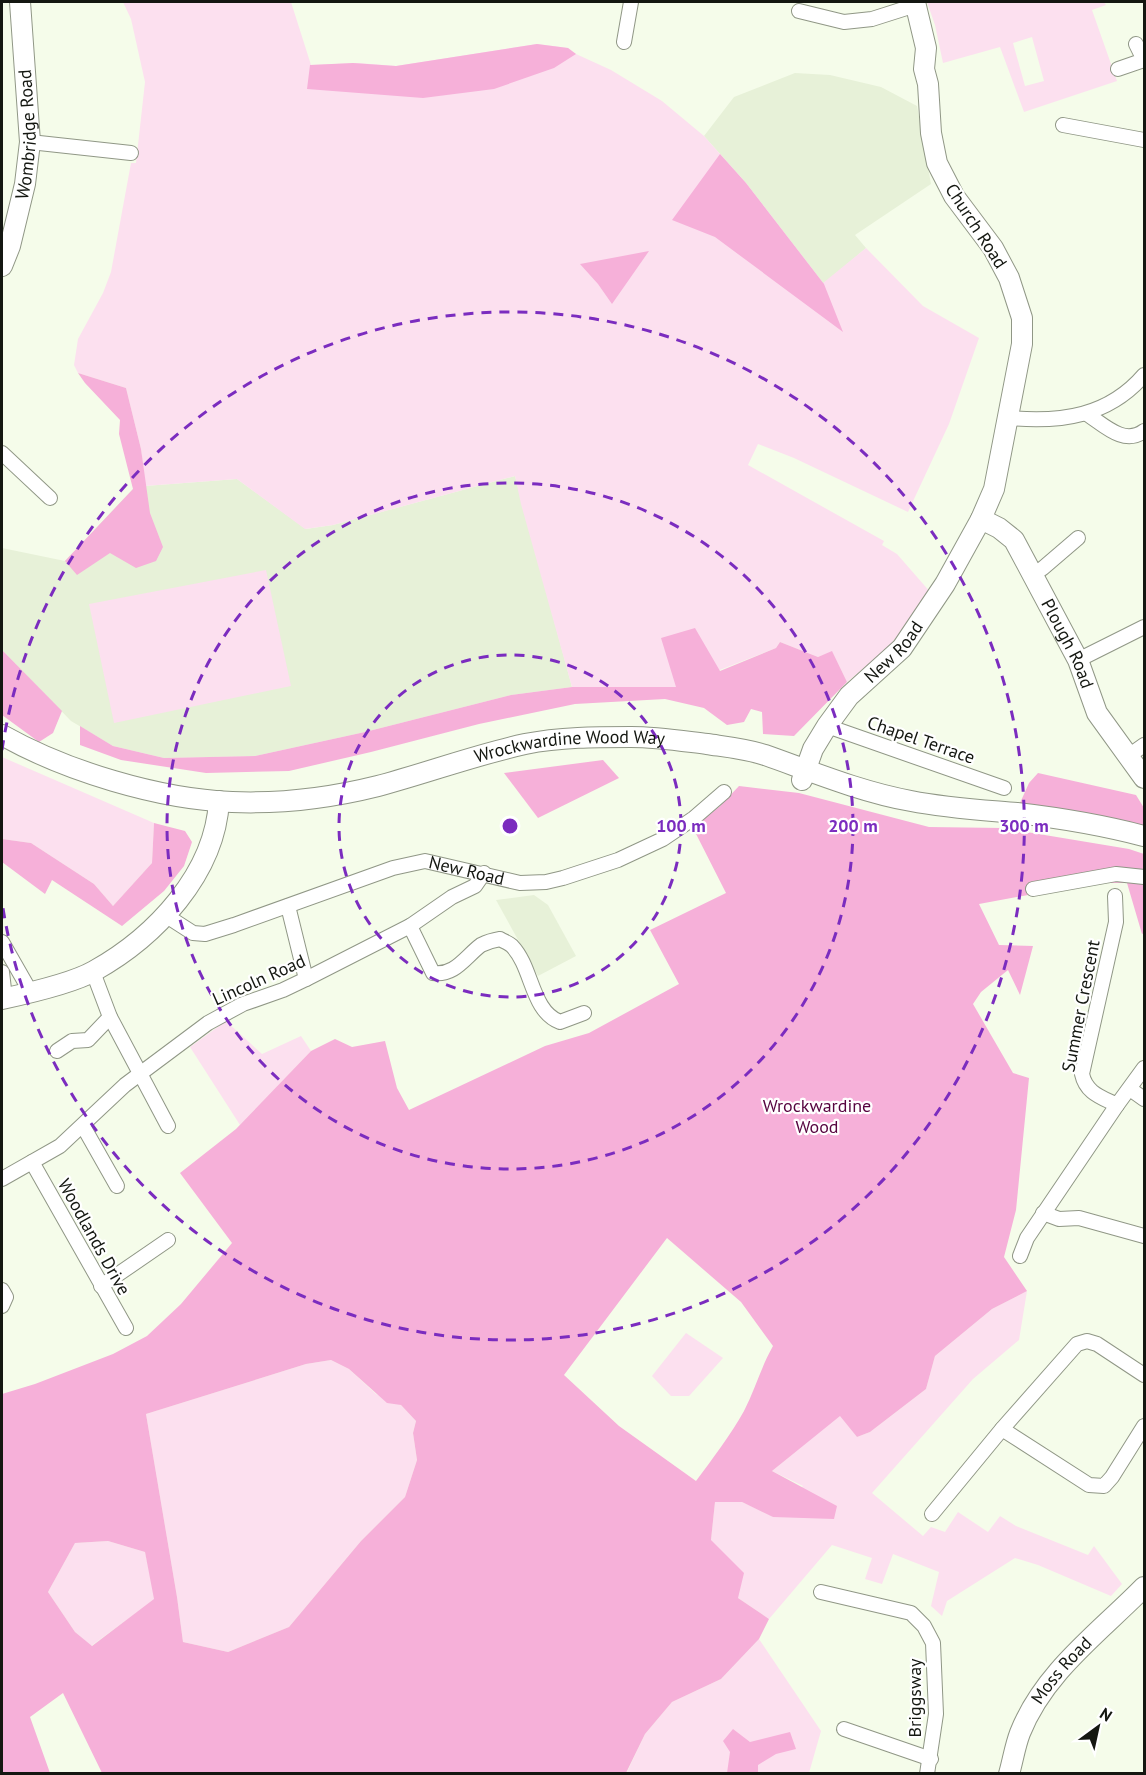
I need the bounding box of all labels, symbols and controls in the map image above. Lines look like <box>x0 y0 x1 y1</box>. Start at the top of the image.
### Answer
street label: Wombridge Road <box>10 69 41 202</box>
street label: Church Road <box>940 179 1012 273</box>
street label: Plough Road <box>1036 594 1099 691</box>
street label: New Road <box>859 616 928 688</box>
street label: Chapel Terrace <box>864 710 978 769</box>
street label: Wrockwardine Wood Way <box>472 725 667 768</box>
text: 100 m <box>656 814 706 837</box>
text: 200 m <box>828 814 878 837</box>
text: 300 m <box>999 814 1049 837</box>
centre of rings <box>500 816 520 836</box>
street label: New Road <box>427 850 507 890</box>
street label: Summer Crescent <box>1056 938 1105 1074</box>
street label: Lincoln Road <box>209 949 309 1010</box>
park label: Wrockwardine Wood <box>763 1094 871 1138</box>
street label: Woodlands Drive <box>53 1175 136 1299</box>
street label: Moss Road <box>1026 1631 1096 1708</box>
street label: Briggsway <box>903 1658 926 1737</box>
north arrow <box>1068 1697 1128 1757</box>
text: N <box>1096 1703 1116 1726</box>

